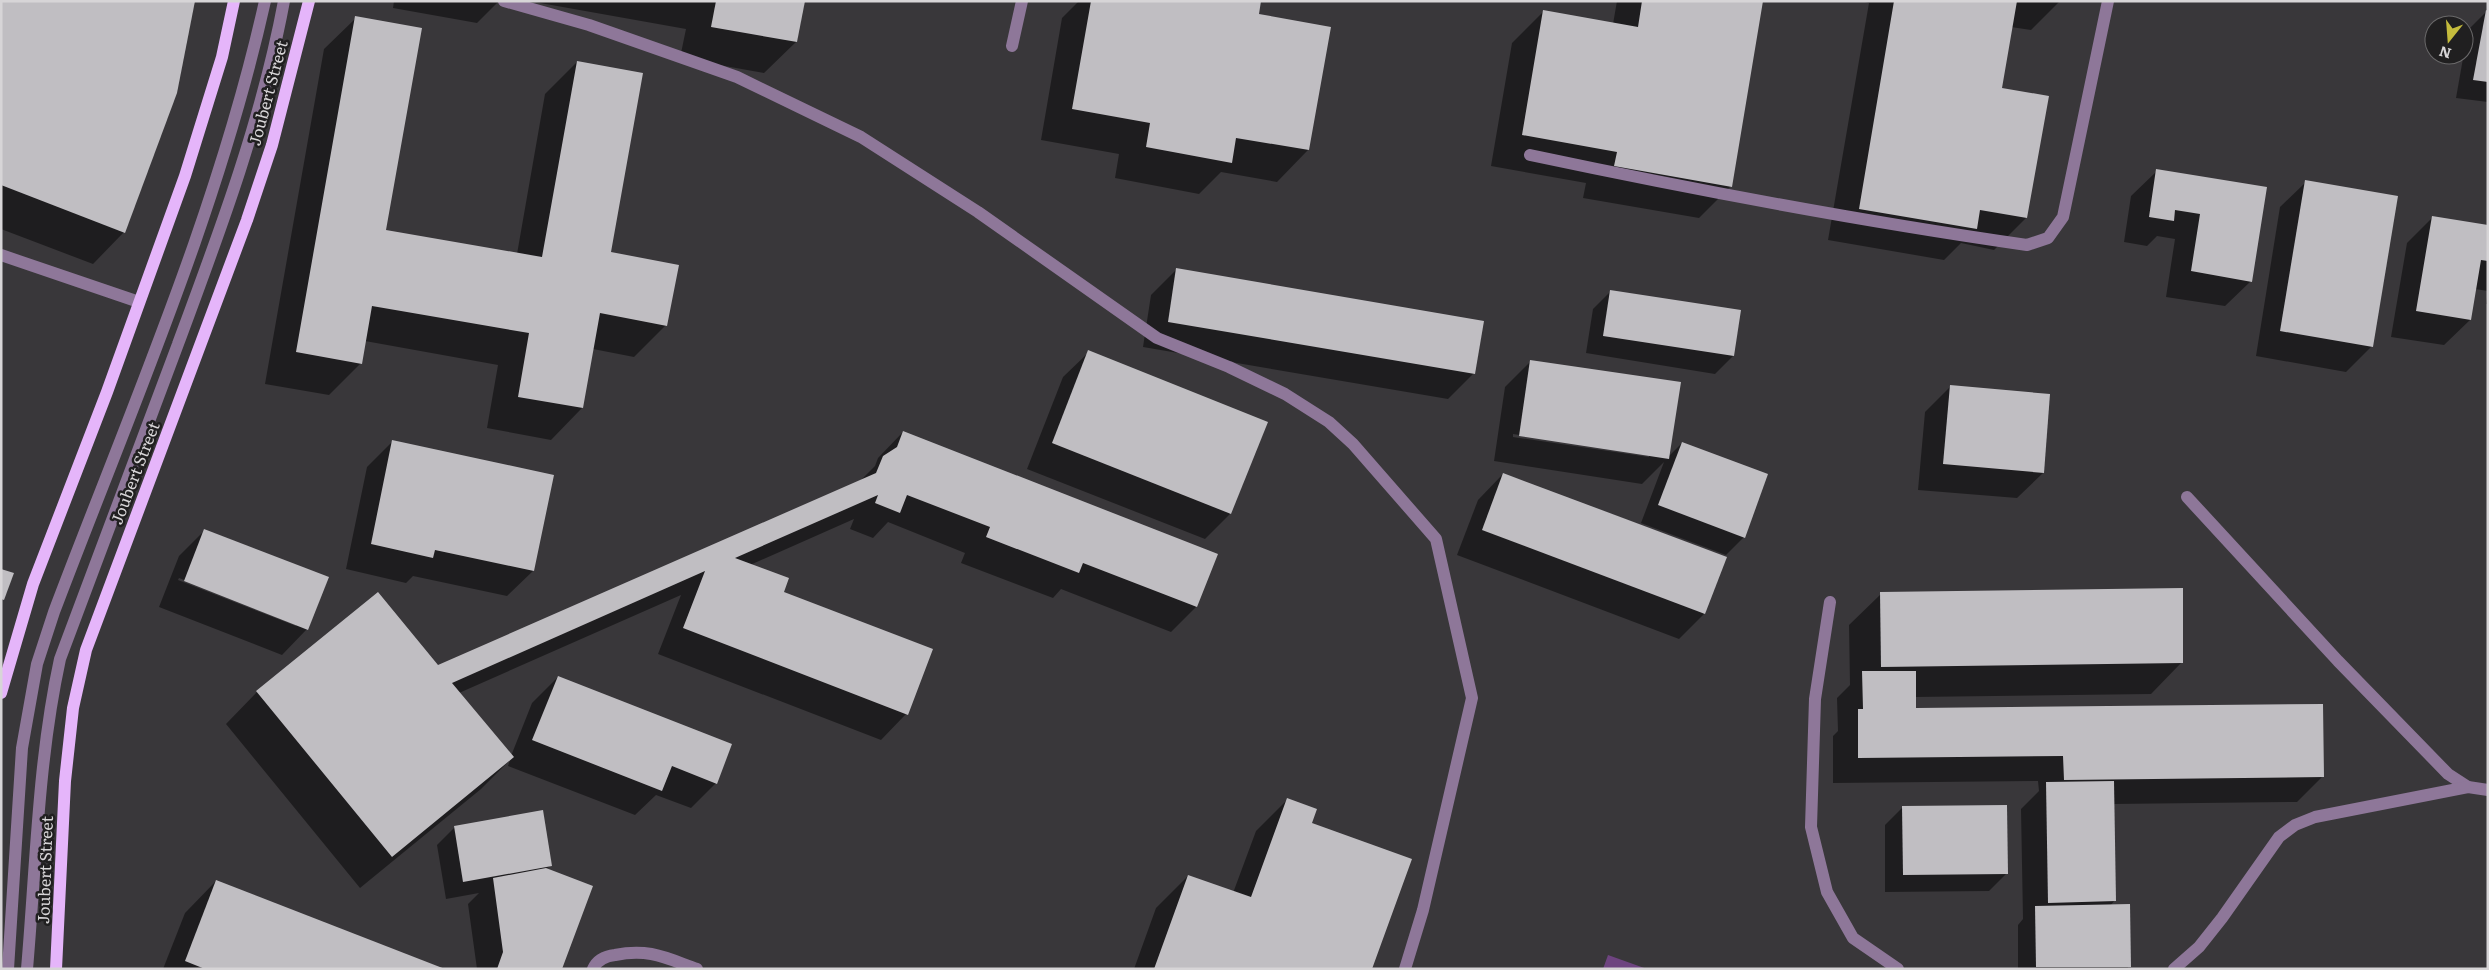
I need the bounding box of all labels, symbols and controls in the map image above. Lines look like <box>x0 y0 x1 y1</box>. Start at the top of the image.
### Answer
north arrow <box>2424 15 2474 65</box>
street label: Joubert Street <box>241 37 293 148</box>
text: N <box>2436 42 2453 65</box>
street label: Joubert Street <box>103 417 165 527</box>
street label: Joubert Street <box>30 815 58 924</box>

